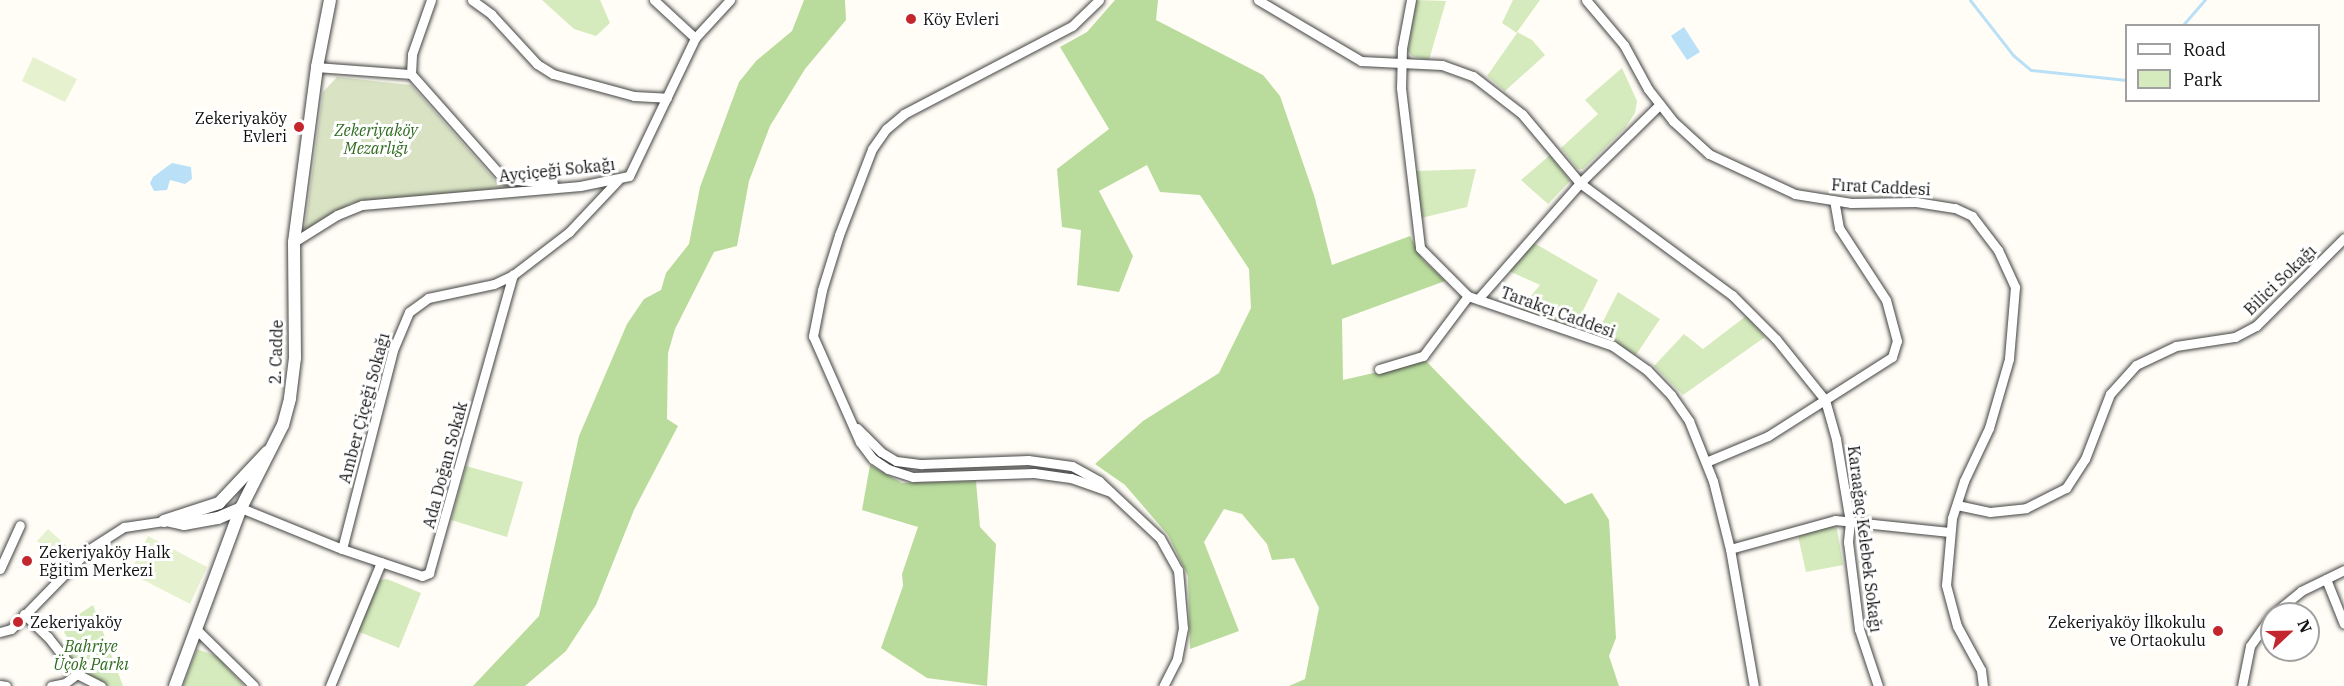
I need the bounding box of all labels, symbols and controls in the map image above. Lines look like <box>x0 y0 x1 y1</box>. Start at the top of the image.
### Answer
place label: Köy Evleri <box>923 9 999 29</box>
marker: Köy Evleri <box>904 12 918 26</box>
legend <box>2125 24 2320 102</box>
text: Road <box>2183 38 2226 61</box>
text: Park <box>2183 68 2222 91</box>
place label: Zekeriyaköy Evleri <box>195 108 287 146</box>
marker: Zekeriyaköy Evleri <box>292 120 306 134</box>
park label: Zekeriyaköy Mezarlığı <box>334 120 418 158</box>
street label: Ayçiçeği Sokağı <box>498 154 616 186</box>
street label: Fırat Caddesi <box>1831 175 1931 199</box>
street label: Bilici Sokağı <box>2240 241 2320 319</box>
street label: Tarakçı Caddesi <box>1498 282 1618 342</box>
street label: 2. Cadde <box>265 319 287 385</box>
street label: Amber Çiçeği Sokağı <box>335 331 393 485</box>
street label: Ada Doğan Sokak <box>419 399 471 531</box>
street label: Karaağaç Kelebek Sokağı <box>1844 444 1886 634</box>
place label: Zekeriyaköy Halk Eğitim Merkezi <box>39 542 170 580</box>
marker: Zekeriyaköy Halk Eğitim Merkezi <box>20 554 34 568</box>
north arrow <box>2260 602 2320 662</box>
place label: Zekeriyaköy <box>30 612 122 632</box>
place label: Zekeriyaköy İlkokulu ve Ortaokulu <box>2048 612 2206 650</box>
marker: Zekeriyaköy <box>11 615 25 629</box>
text: N <box>2293 616 2316 636</box>
marker: Zekeriyaköy İlkokulu ve Ortaokulu <box>2211 624 2225 638</box>
park label: Bahriye Üçok Parkı <box>53 636 129 674</box>

